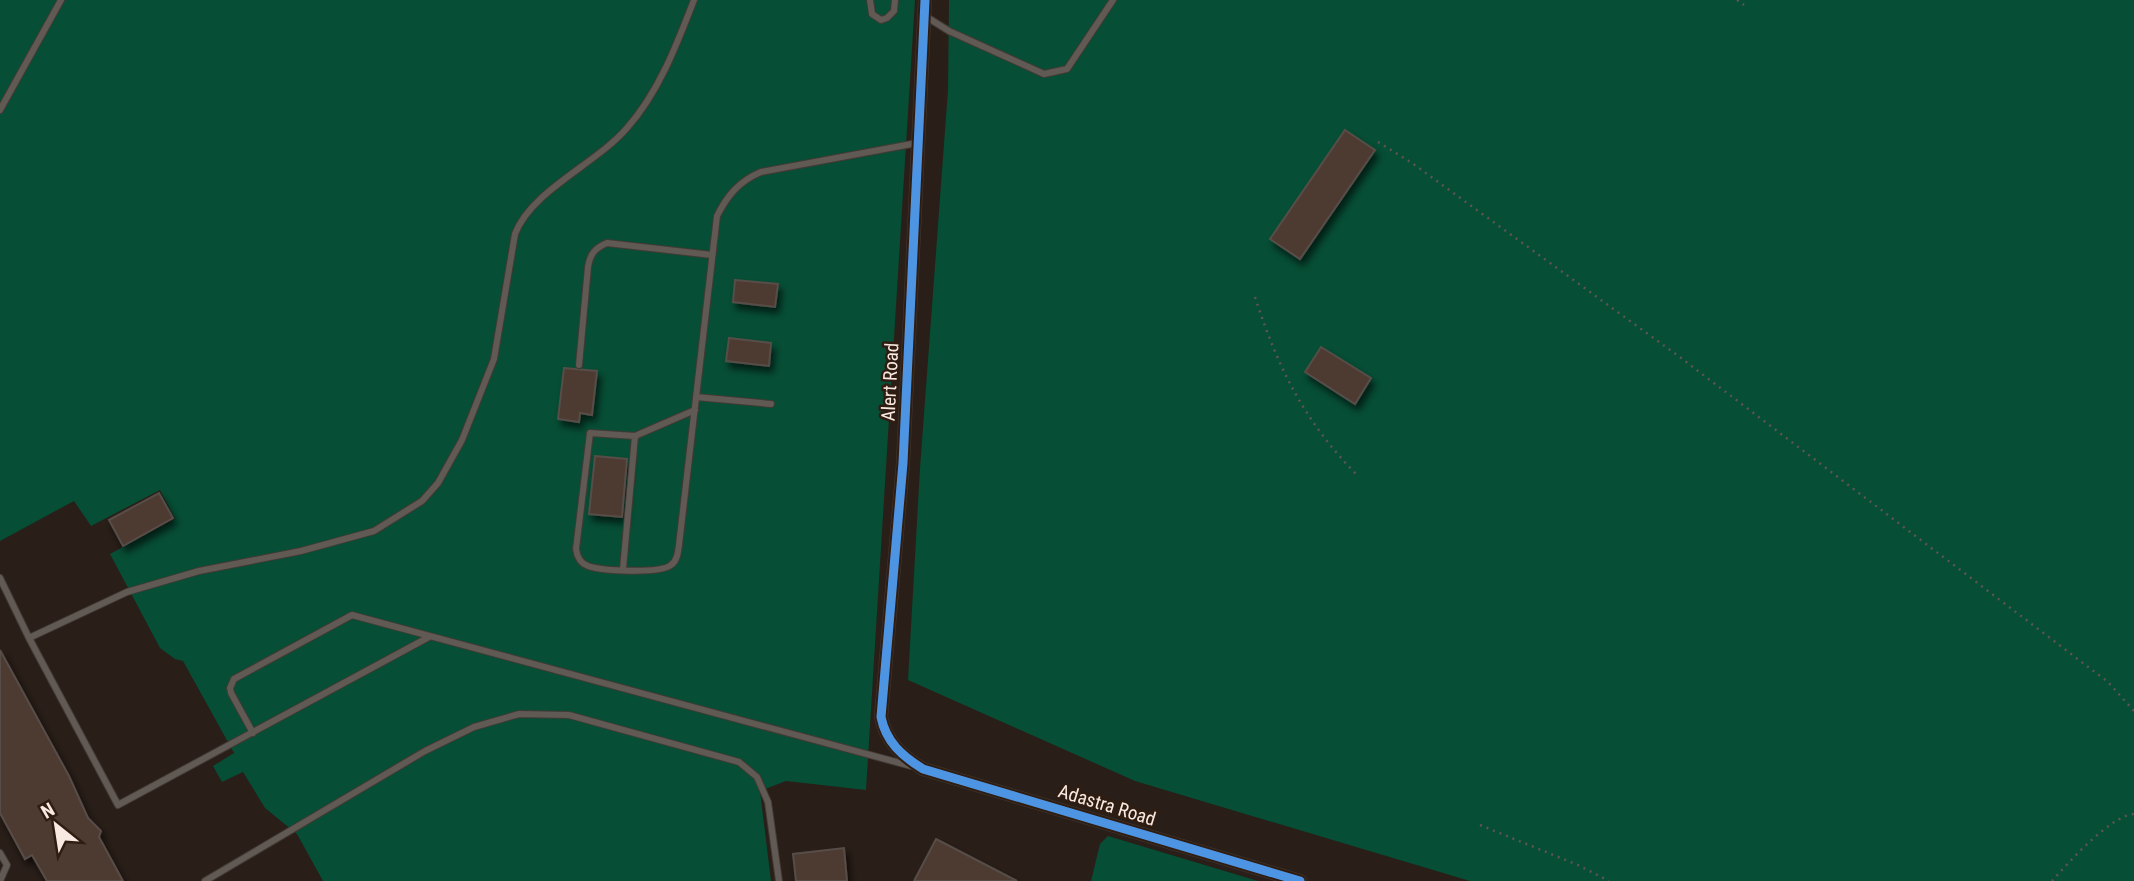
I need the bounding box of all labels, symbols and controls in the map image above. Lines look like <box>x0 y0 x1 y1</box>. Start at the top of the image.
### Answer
street label: Alert Road <box>876 342 904 422</box>
street label: Adastra Road <box>1055 779 1159 831</box>
north arrow <box>21 790 91 860</box>
text: N <box>37 798 59 824</box>

